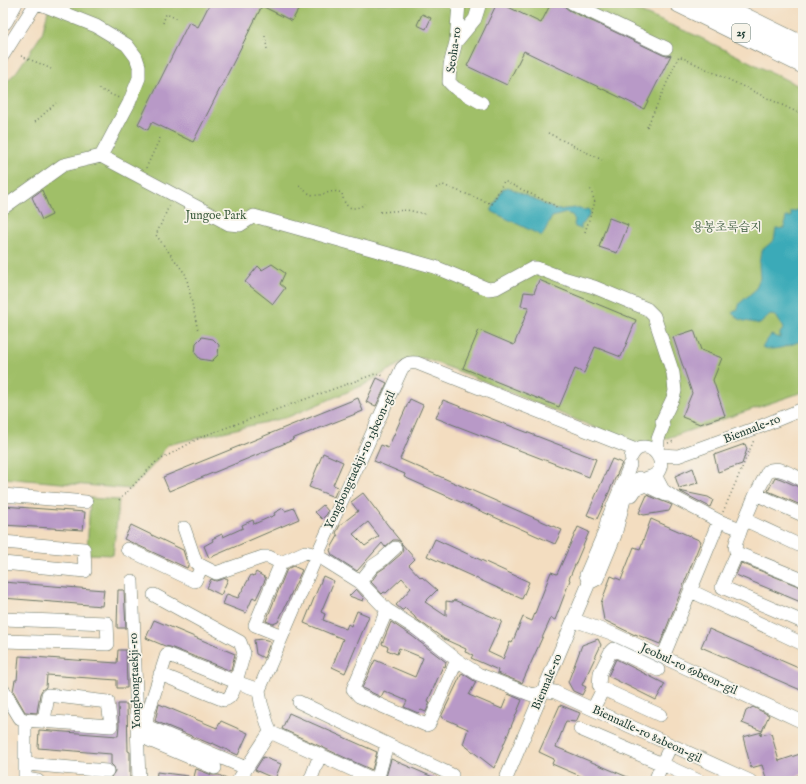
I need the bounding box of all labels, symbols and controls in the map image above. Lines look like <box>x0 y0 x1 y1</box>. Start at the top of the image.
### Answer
road number: 25 <box>732 24 750 42</box>
street label: Seoha-ro <box>443 26 465 74</box>
park label: Jungoe Park <box>183 208 247 224</box>
park label: 용봉초록습지 <box>692 220 762 235</box>
street label: Yongbongtaekji-ro 13beon-gil <box>321 388 399 532</box>
street label: Biennale-ro <box>721 411 783 447</box>
street label: Yongbongtaekji-ro <box>126 632 144 729</box>
street label: Jeobul-ro 69beon-gil <box>636 639 740 699</box>
street label: Biennale-ro <box>528 651 566 712</box>
street label: Biennalle-ro 82beon-gil <box>590 702 705 766</box>

